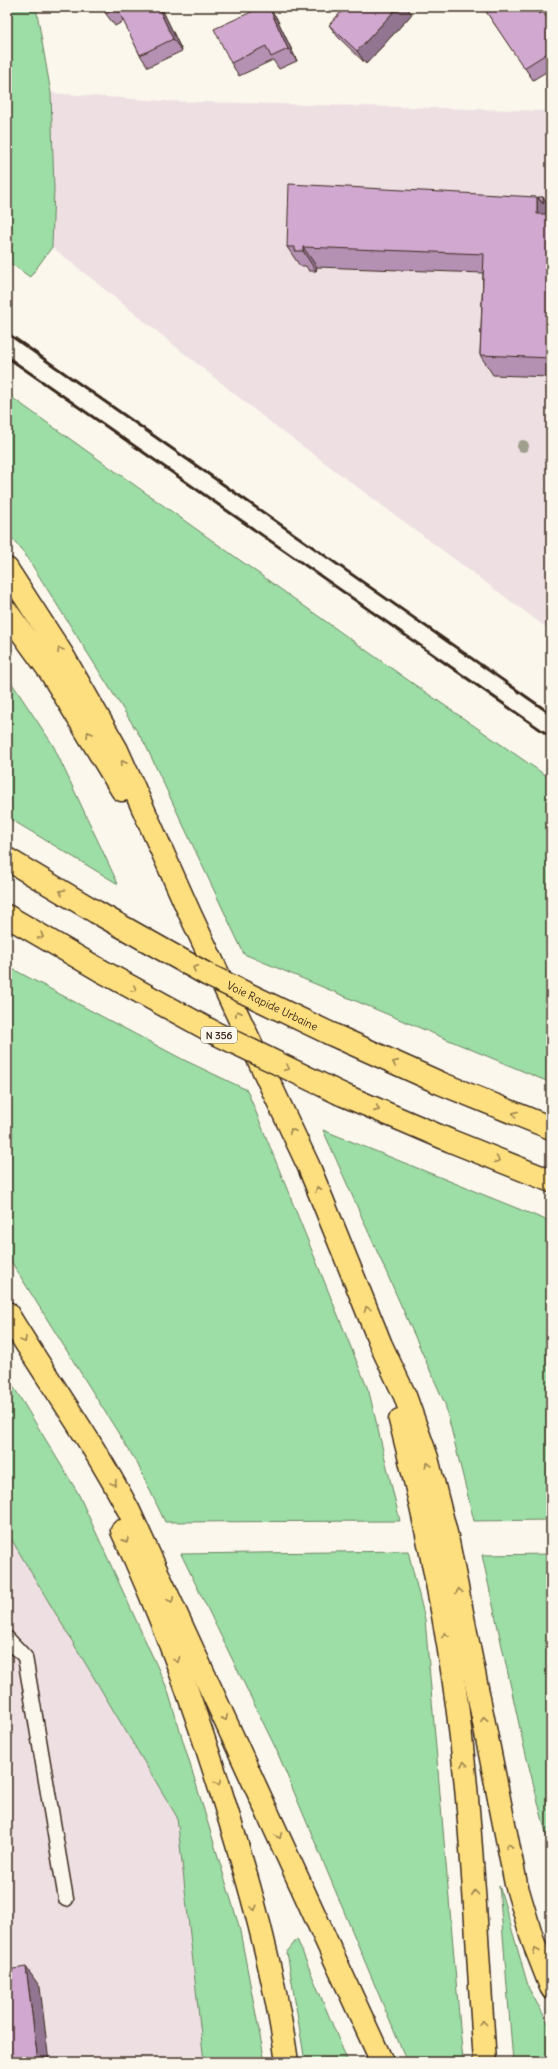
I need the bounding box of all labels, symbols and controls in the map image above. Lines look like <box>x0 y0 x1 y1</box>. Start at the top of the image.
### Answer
one-way arrow <box>57 647 64 654</box>
one-way arrow <box>86 731 93 738</box>
one-way arrow <box>120 760 128 767</box>
one-way arrow <box>59 889 66 897</box>
one-way arrow <box>37 931 44 938</box>
one-way arrow <box>192 965 200 972</box>
street label: Voie Rapide Urbaine <box>224 978 320 1034</box>
one-way arrow <box>130 985 137 992</box>
one-way arrow <box>235 1010 243 1018</box>
road number: N 356 <box>201 1027 237 1043</box>
one-way arrow <box>392 1060 399 1068</box>
one-way arrow <box>283 1063 290 1071</box>
one-way arrow <box>373 1104 380 1112</box>
one-way arrow <box>511 1110 518 1118</box>
one-way arrow <box>289 1128 297 1136</box>
one-way arrow <box>493 1155 500 1163</box>
one-way arrow <box>315 1185 323 1193</box>
one-way arrow <box>364 1305 372 1312</box>
one-way arrow <box>19 1336 26 1343</box>
one-way arrow <box>425 1461 433 1468</box>
one-way arrow <box>109 1478 117 1486</box>
one-way arrow <box>121 1536 129 1543</box>
one-way arrow <box>455 1588 463 1594</box>
one-way arrow <box>166 1595 174 1603</box>
one-way arrow <box>442 1632 450 1638</box>
one-way arrow <box>172 1656 180 1663</box>
one-way arrow <box>220 1714 228 1721</box>
one-way arrow <box>480 1715 488 1722</box>
one-way arrow <box>460 1761 469 1767</box>
one-way arrow <box>213 1779 222 1786</box>
one-way arrow <box>274 1832 282 1839</box>
one-way arrow <box>505 1843 513 1849</box>
one-way arrow <box>470 1890 479 1896</box>
one-way arrow <box>250 1905 258 1911</box>
one-way arrow <box>533 1947 541 1954</box>
one-way arrow <box>478 2020 487 2026</box>

